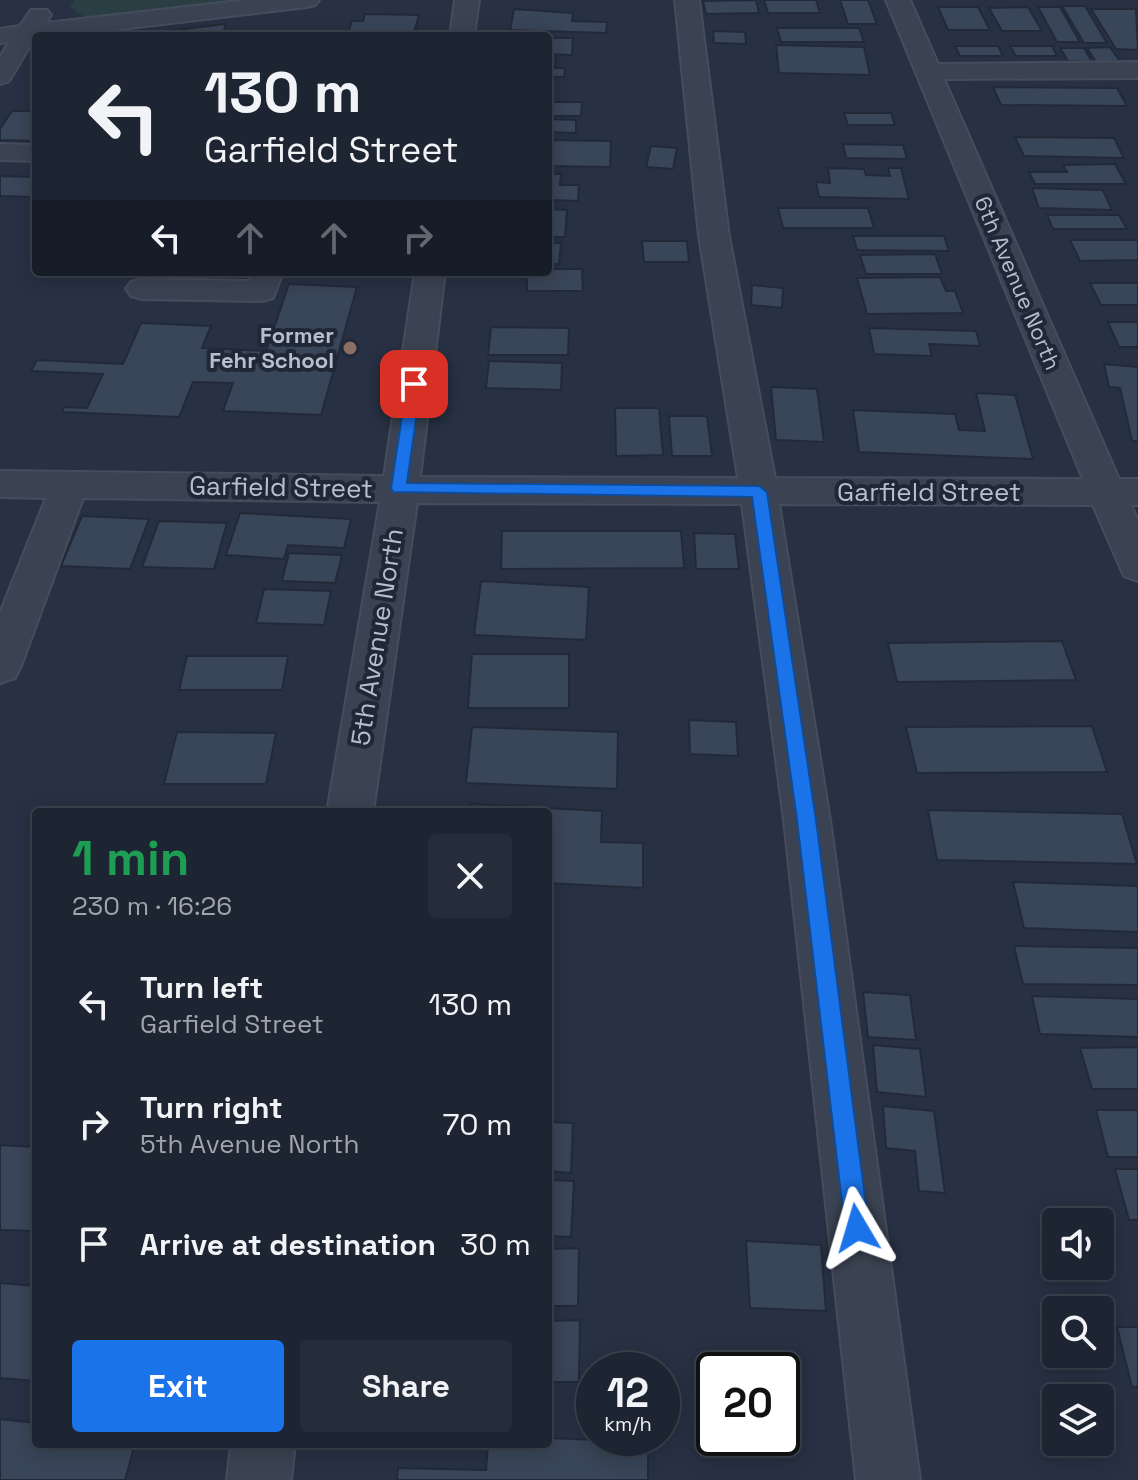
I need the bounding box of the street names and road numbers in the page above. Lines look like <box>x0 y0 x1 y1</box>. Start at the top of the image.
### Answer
street label: 6th Avenue North <box>969 192 1067 374</box>
street label: Garfield Street <box>189 468 373 506</box>
street label: Garfield Street <box>837 475 1021 509</box>
street label: 5th Avenue North <box>343 526 411 748</box>

